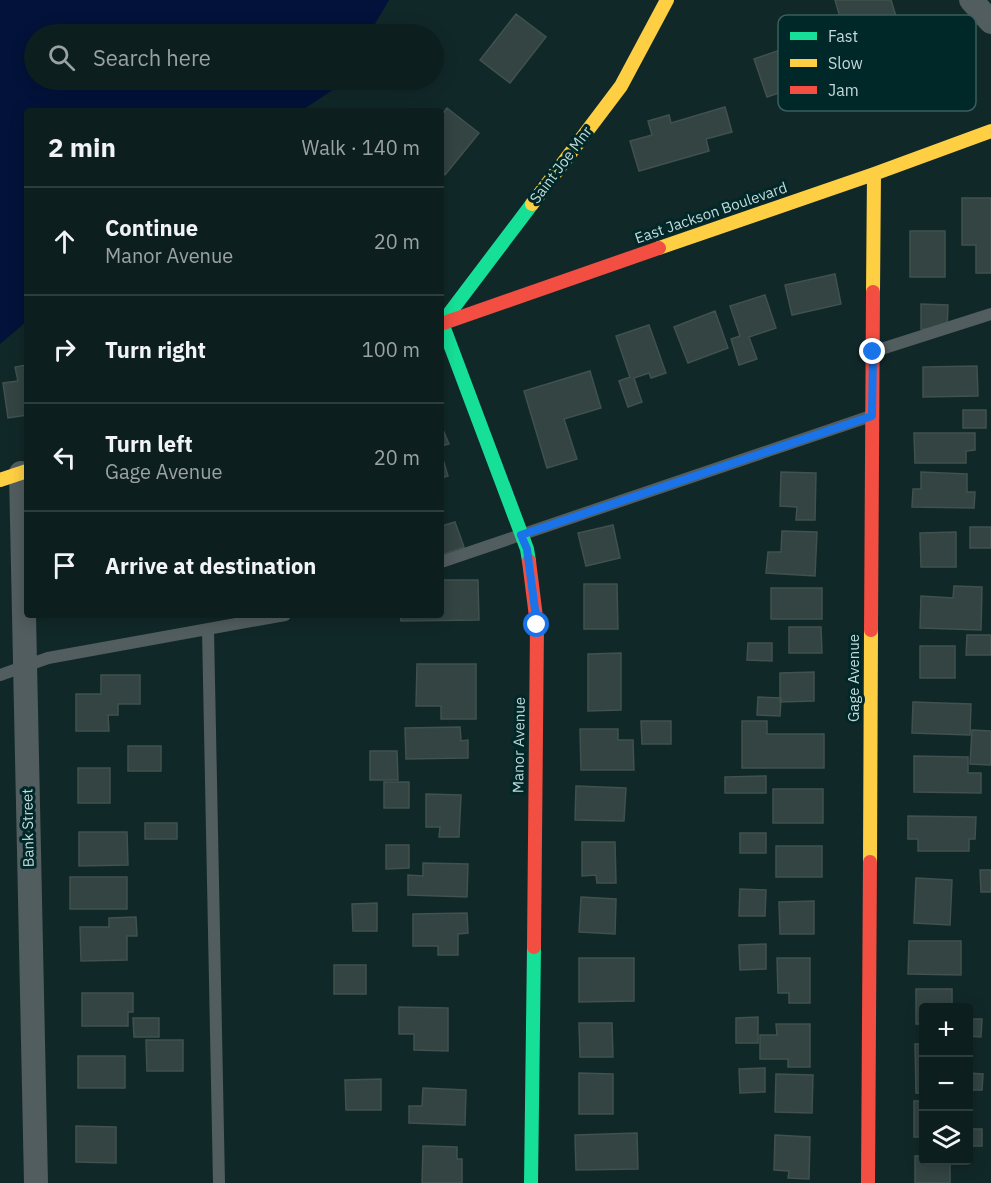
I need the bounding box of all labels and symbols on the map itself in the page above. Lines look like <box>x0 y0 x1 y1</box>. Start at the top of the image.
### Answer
legend <box>778 15 976 111</box>
text: Fast <box>828 26 858 46</box>
text: Slow <box>828 53 863 73</box>
text: Jam <box>828 80 859 100</box>
street label: Saint Joe Mnr <box>525 122 596 207</box>
street label: East Jackson Boulevard <box>632 178 789 248</box>
route end <box>859 338 885 364</box>
route start <box>523 611 549 637</box>
street label: Gage Avenue <box>844 634 863 722</box>
street label: Manor Avenue <box>508 697 529 793</box>
street label: Bank Street <box>17 788 38 868</box>

